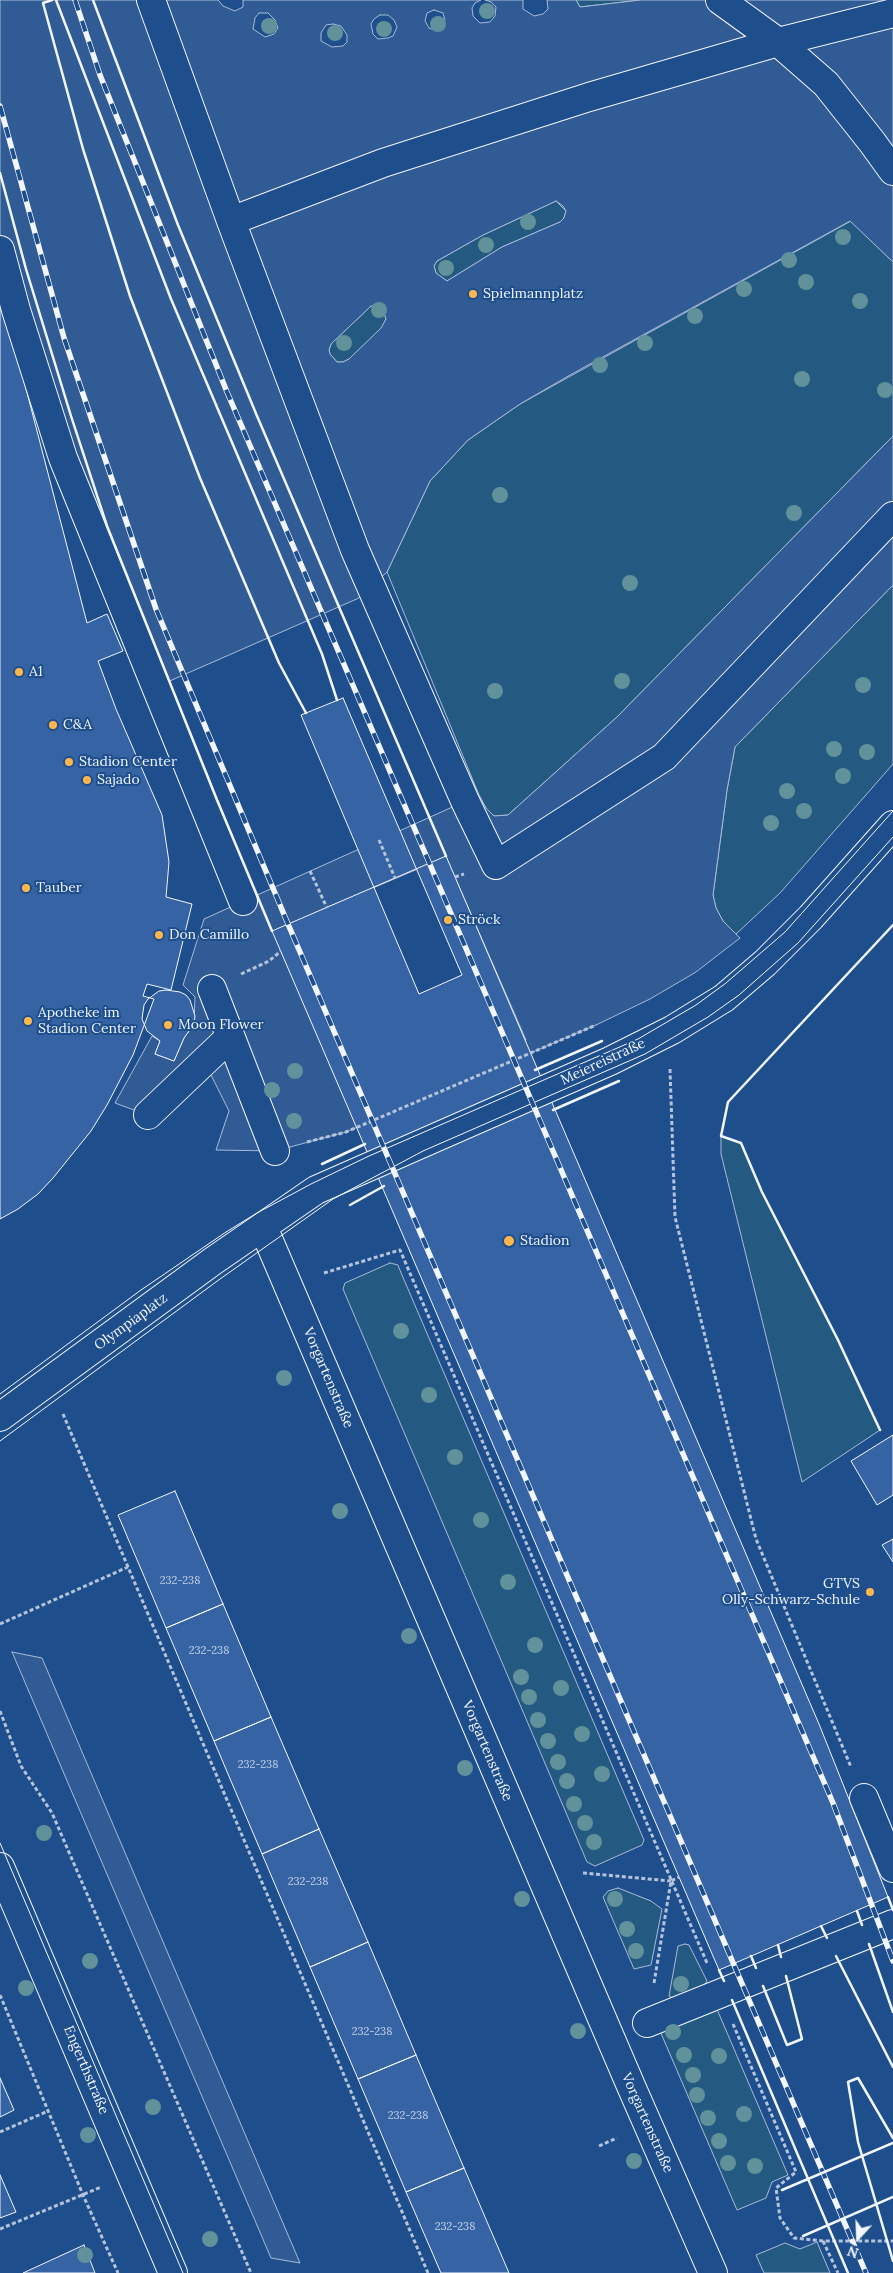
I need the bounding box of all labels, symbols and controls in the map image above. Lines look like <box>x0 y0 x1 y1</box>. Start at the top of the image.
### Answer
place label: Spielmannplatz <box>483 286 583 302</box>
marker: Spielmannplatz <box>467 288 479 300</box>
place label: A1 <box>29 664 43 680</box>
marker: A1 <box>13 666 25 678</box>
place label: C&A <box>63 717 92 733</box>
marker: C&A <box>47 719 59 731</box>
place label: Stadion Center <box>79 754 177 770</box>
marker: Stadion Center <box>63 756 75 768</box>
place label: Sajado <box>97 772 140 788</box>
marker: Sajado <box>81 774 93 786</box>
place label: Tauber <box>36 880 82 896</box>
marker: Tauber <box>20 882 32 894</box>
place label: Ströck <box>458 912 500 928</box>
marker: Ströck <box>442 914 454 926</box>
place label: Don Camillo <box>169 927 249 943</box>
marker: Don Camillo <box>153 929 165 941</box>
place label: Apotheke im Stadion Center <box>38 1005 136 1038</box>
marker: Apotheke im Stadion Center <box>22 1015 34 1027</box>
place label: Moon Flower <box>178 1017 264 1033</box>
marker: Moon Flower <box>162 1019 174 1031</box>
street label: Meiereistraße <box>558 1035 648 1089</box>
place label: Stadion <box>520 1233 570 1249</box>
marker: Stadion <box>502 1234 516 1248</box>
street label: Olympiaplatz <box>91 1290 171 1354</box>
street label: Vorgartenstraße <box>299 1325 357 1431</box>
house number: 232-238 <box>160 1574 200 1588</box>
place label: GTVS Olly-Schwarz-Schule <box>722 1576 860 1608</box>
marker: GTVS Olly-Schwarz-Schule <box>864 1586 876 1598</box>
house number: 232-238 <box>189 1644 229 1658</box>
street label: Vorgartenstraße <box>458 1698 516 1804</box>
house number: 232-238 <box>238 1758 278 1772</box>
house number: 232-238 <box>288 1875 328 1889</box>
street label: Engerthstraße <box>60 2023 112 2117</box>
house number: 232-238 <box>352 2025 392 2039</box>
street label: Vorgartenstraße <box>617 2070 677 2176</box>
house number: 232-238 <box>388 2109 428 2123</box>
north arrow <box>833 2213 883 2263</box>
house number: 232-238 <box>435 2220 475 2234</box>
text: N <box>845 2242 861 2262</box>

